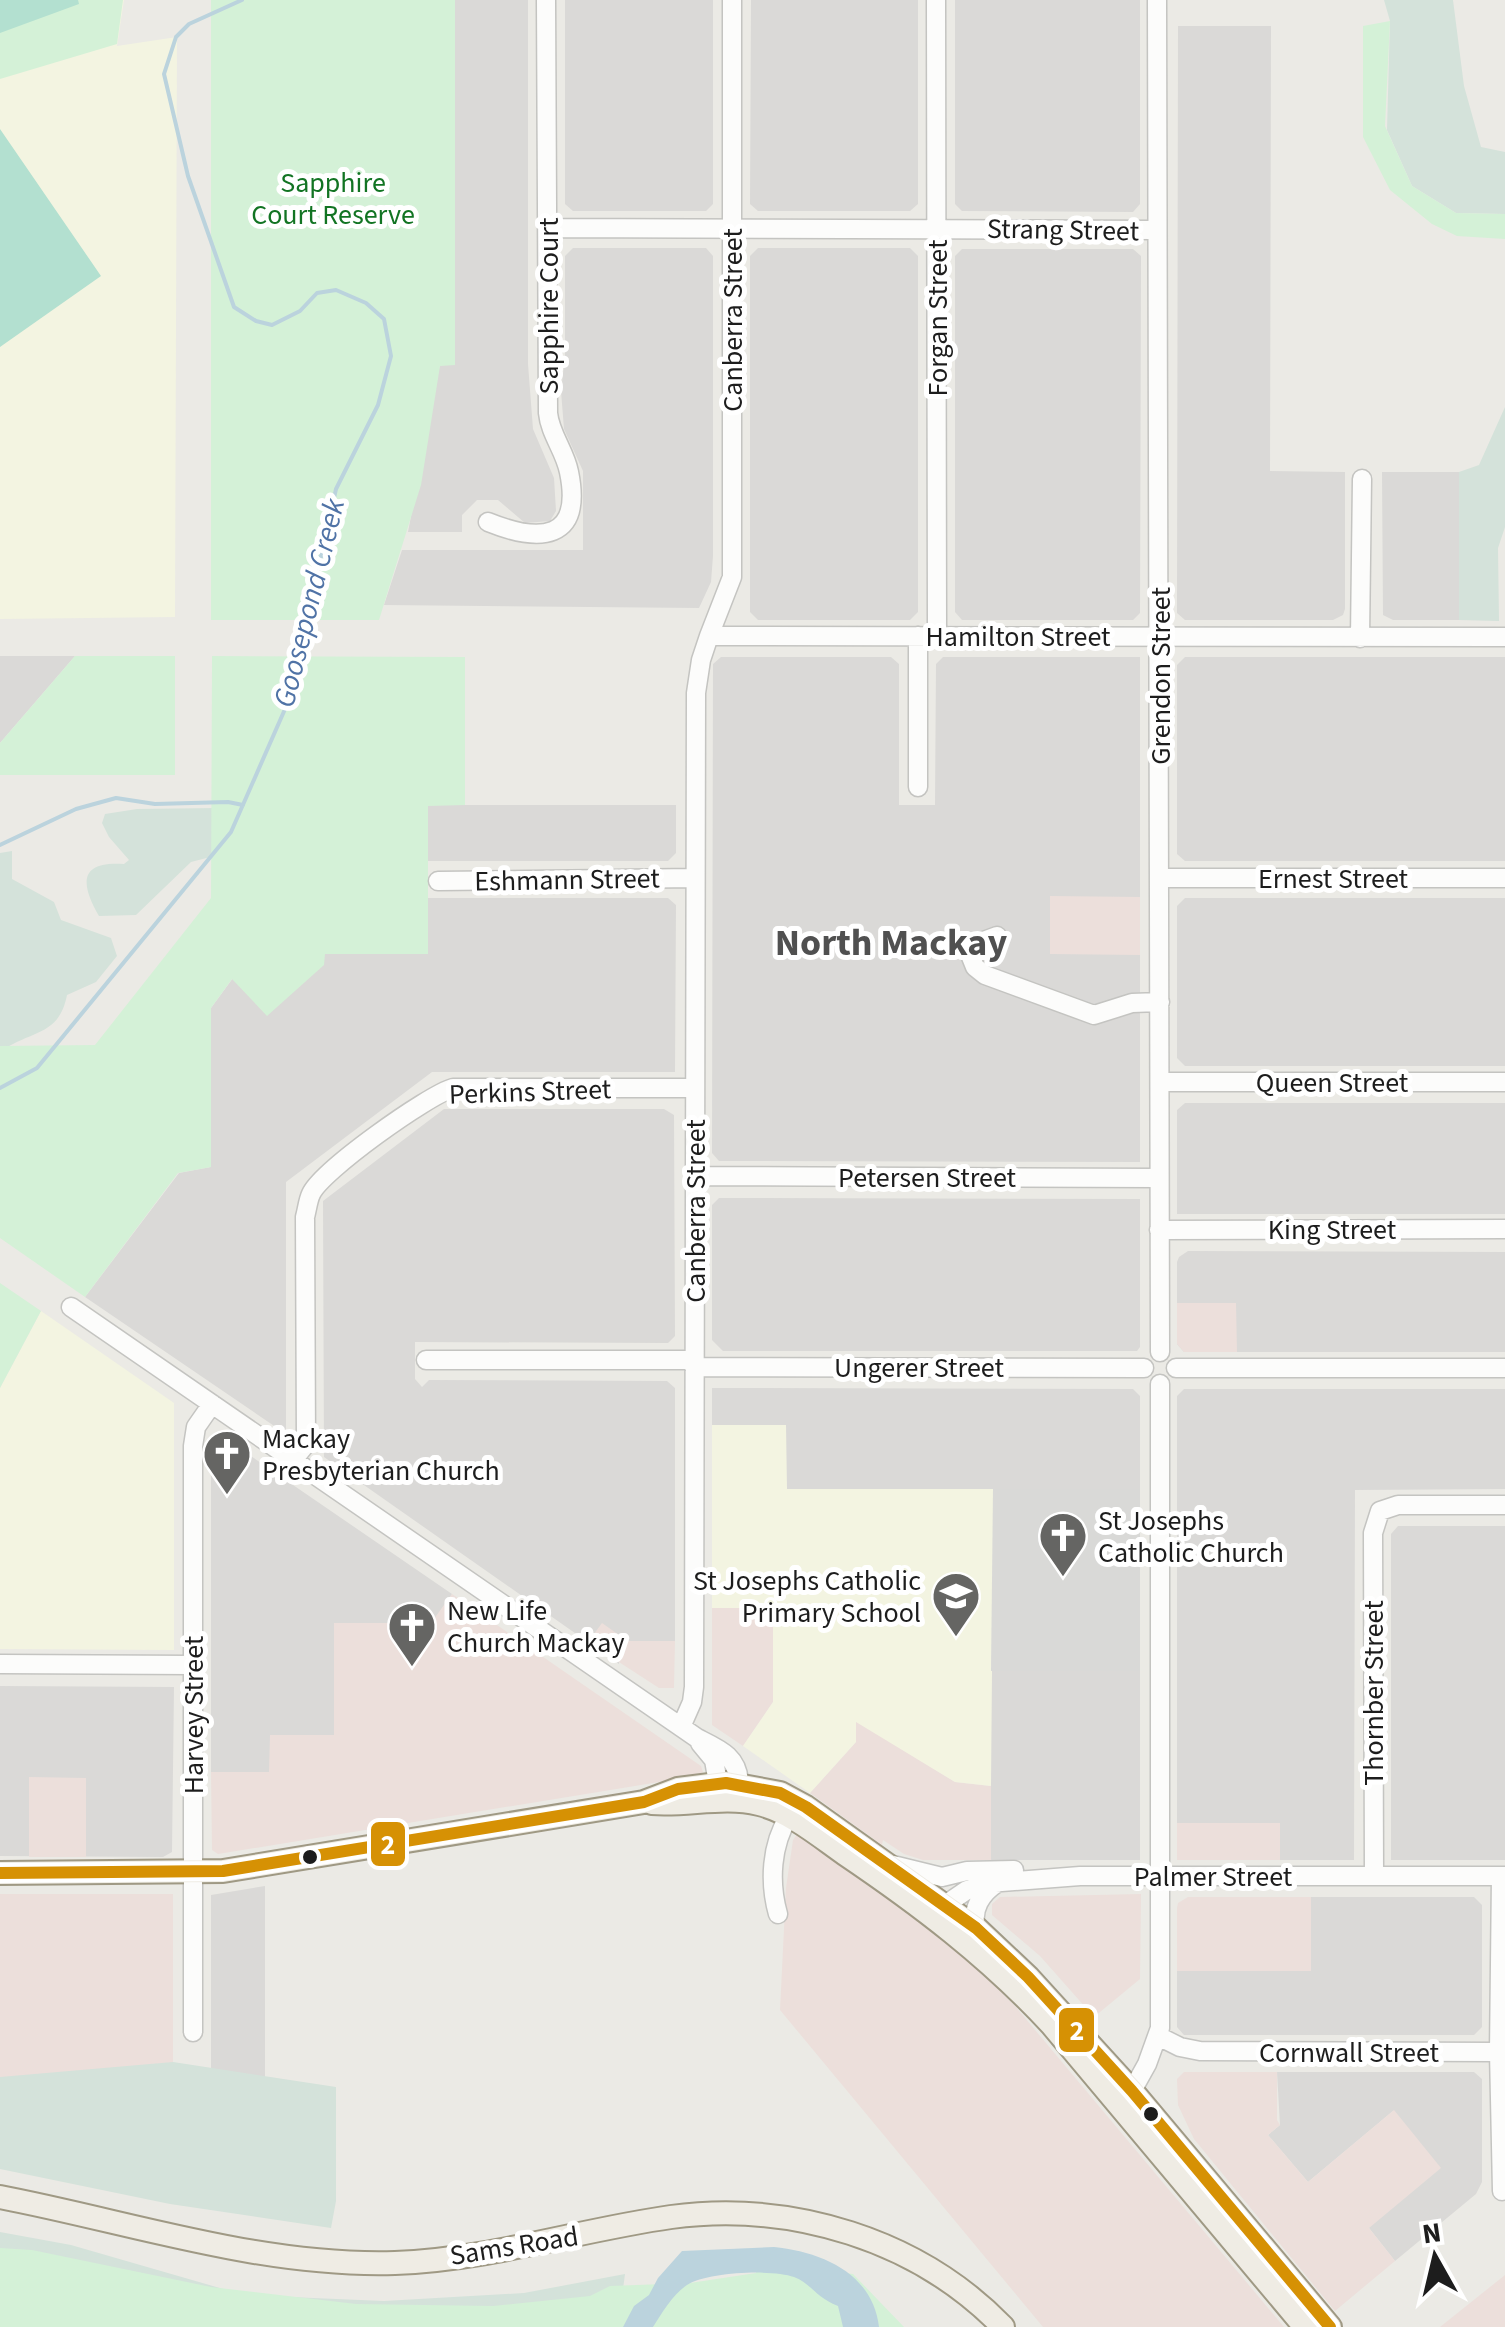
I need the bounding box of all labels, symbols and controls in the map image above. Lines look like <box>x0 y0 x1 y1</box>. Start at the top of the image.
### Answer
park label: Sapphire Court Reserve <box>251 163 415 235</box>
street label: Strang Street <box>987 209 1140 251</box>
street label: Sapphire Court <box>529 217 569 394</box>
street label: Canberra Street <box>713 228 753 412</box>
street label: Forgan Street <box>918 239 958 396</box>
water label: Goosepond Creek <box>263 494 356 712</box>
street label: Grendon Street <box>1141 587 1181 765</box>
street label: Hamilton Street <box>926 617 1111 657</box>
street label: Eshmann Street <box>474 858 661 902</box>
street label: Ernest Street <box>1258 859 1409 899</box>
district label: North Mackay <box>775 916 1007 970</box>
street label: Queen Street <box>1256 1063 1409 1103</box>
street label: Perkins Street <box>448 1069 612 1115</box>
street label: Canberra Street <box>676 1119 716 1303</box>
street label: Petersen Street <box>838 1158 1017 1198</box>
street label: King Street <box>1268 1210 1397 1250</box>
street label: Ungerer Street <box>834 1348 1004 1388</box>
place label: Mackay Presbyterian Church <box>262 1419 500 1491</box>
church icon: Mackay Presbyterian Church <box>201 1428 253 1496</box>
place label: St Josephs Catholic Church <box>1098 1501 1284 1573</box>
church icon: St Josephs Catholic Church <box>1037 1510 1089 1578</box>
place label: St Josephs Catholic Primary School <box>693 1561 921 1633</box>
school or university icon: St Josephs Catholic Primary School <box>930 1570 982 1638</box>
place label: New Life Church Mackay <box>447 1591 625 1663</box>
church icon: New Life Church Mackay <box>386 1600 438 1668</box>
street label: Thornber Street <box>1354 1600 1394 1786</box>
street label: Harvey Street <box>174 1635 214 1794</box>
line badge: 2 <box>369 1820 407 1868</box>
text: 2 <box>381 1825 395 1865</box>
unlabelled marker <box>300 1847 320 1867</box>
street label: Palmer Street <box>1134 1857 1293 1897</box>
line badge: 2 <box>1057 2006 1096 2054</box>
text: 2 <box>1070 2011 1084 2051</box>
street label: Cornwall Street <box>1259 2033 1440 2073</box>
unlabelled marker <box>1141 2104 1161 2124</box>
north arrow <box>1385 2207 1485 2307</box>
text: N <box>1420 2212 1444 2254</box>
street label: Sams Road <box>447 2216 581 2276</box>

